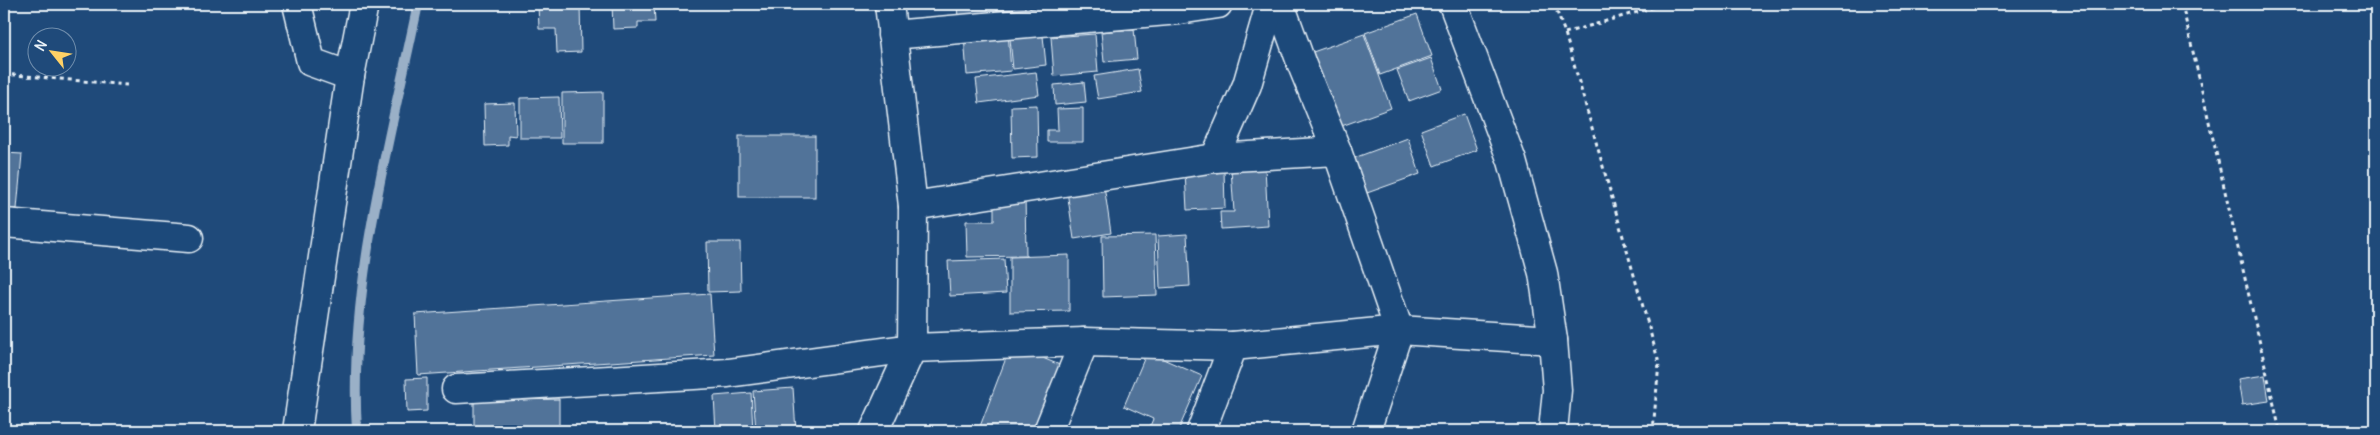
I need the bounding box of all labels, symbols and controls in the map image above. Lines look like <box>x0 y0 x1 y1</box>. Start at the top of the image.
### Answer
north arrow <box>28 28 78 78</box>
text: N <box>31 37 51 54</box>

